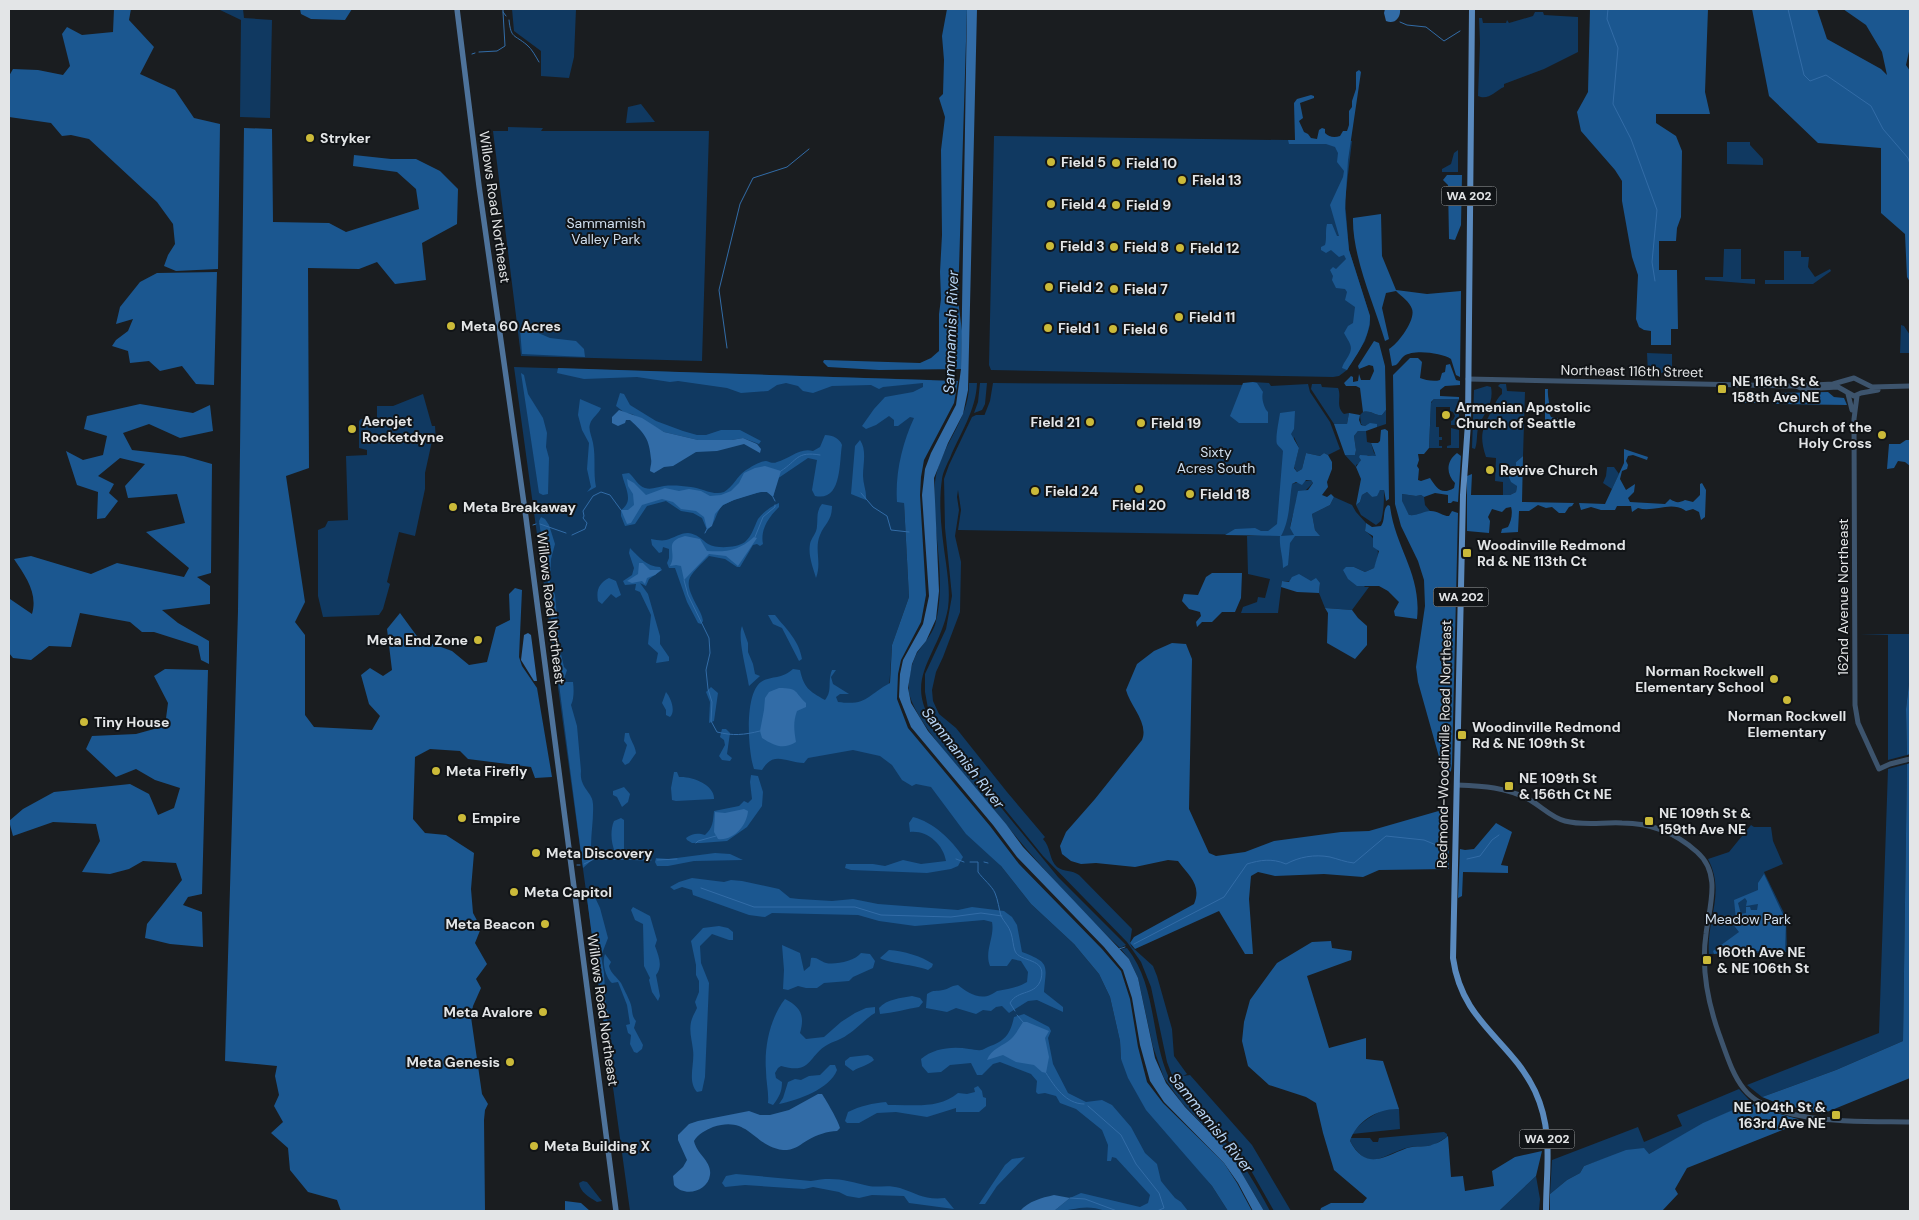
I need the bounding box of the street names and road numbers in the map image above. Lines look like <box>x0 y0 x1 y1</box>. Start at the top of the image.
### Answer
street label: Willows Road Northeast <box>475 130 515 284</box>
road number: WA 202 <box>1442 187 1496 206</box>
street label: Northeast 116th Street <box>1561 361 1703 381</box>
street label: 162nd Avenue Northeast <box>1834 518 1852 676</box>
street label: Willows Road Northeast <box>533 531 569 685</box>
road number: WA 202 <box>1434 588 1488 606</box>
street label: Redmond-Woodinville Road Northeast <box>1433 620 1455 868</box>
street label: Willows Road Northeast <box>583 933 623 1087</box>
road number: WA 202 <box>1520 1130 1574 1148</box>

